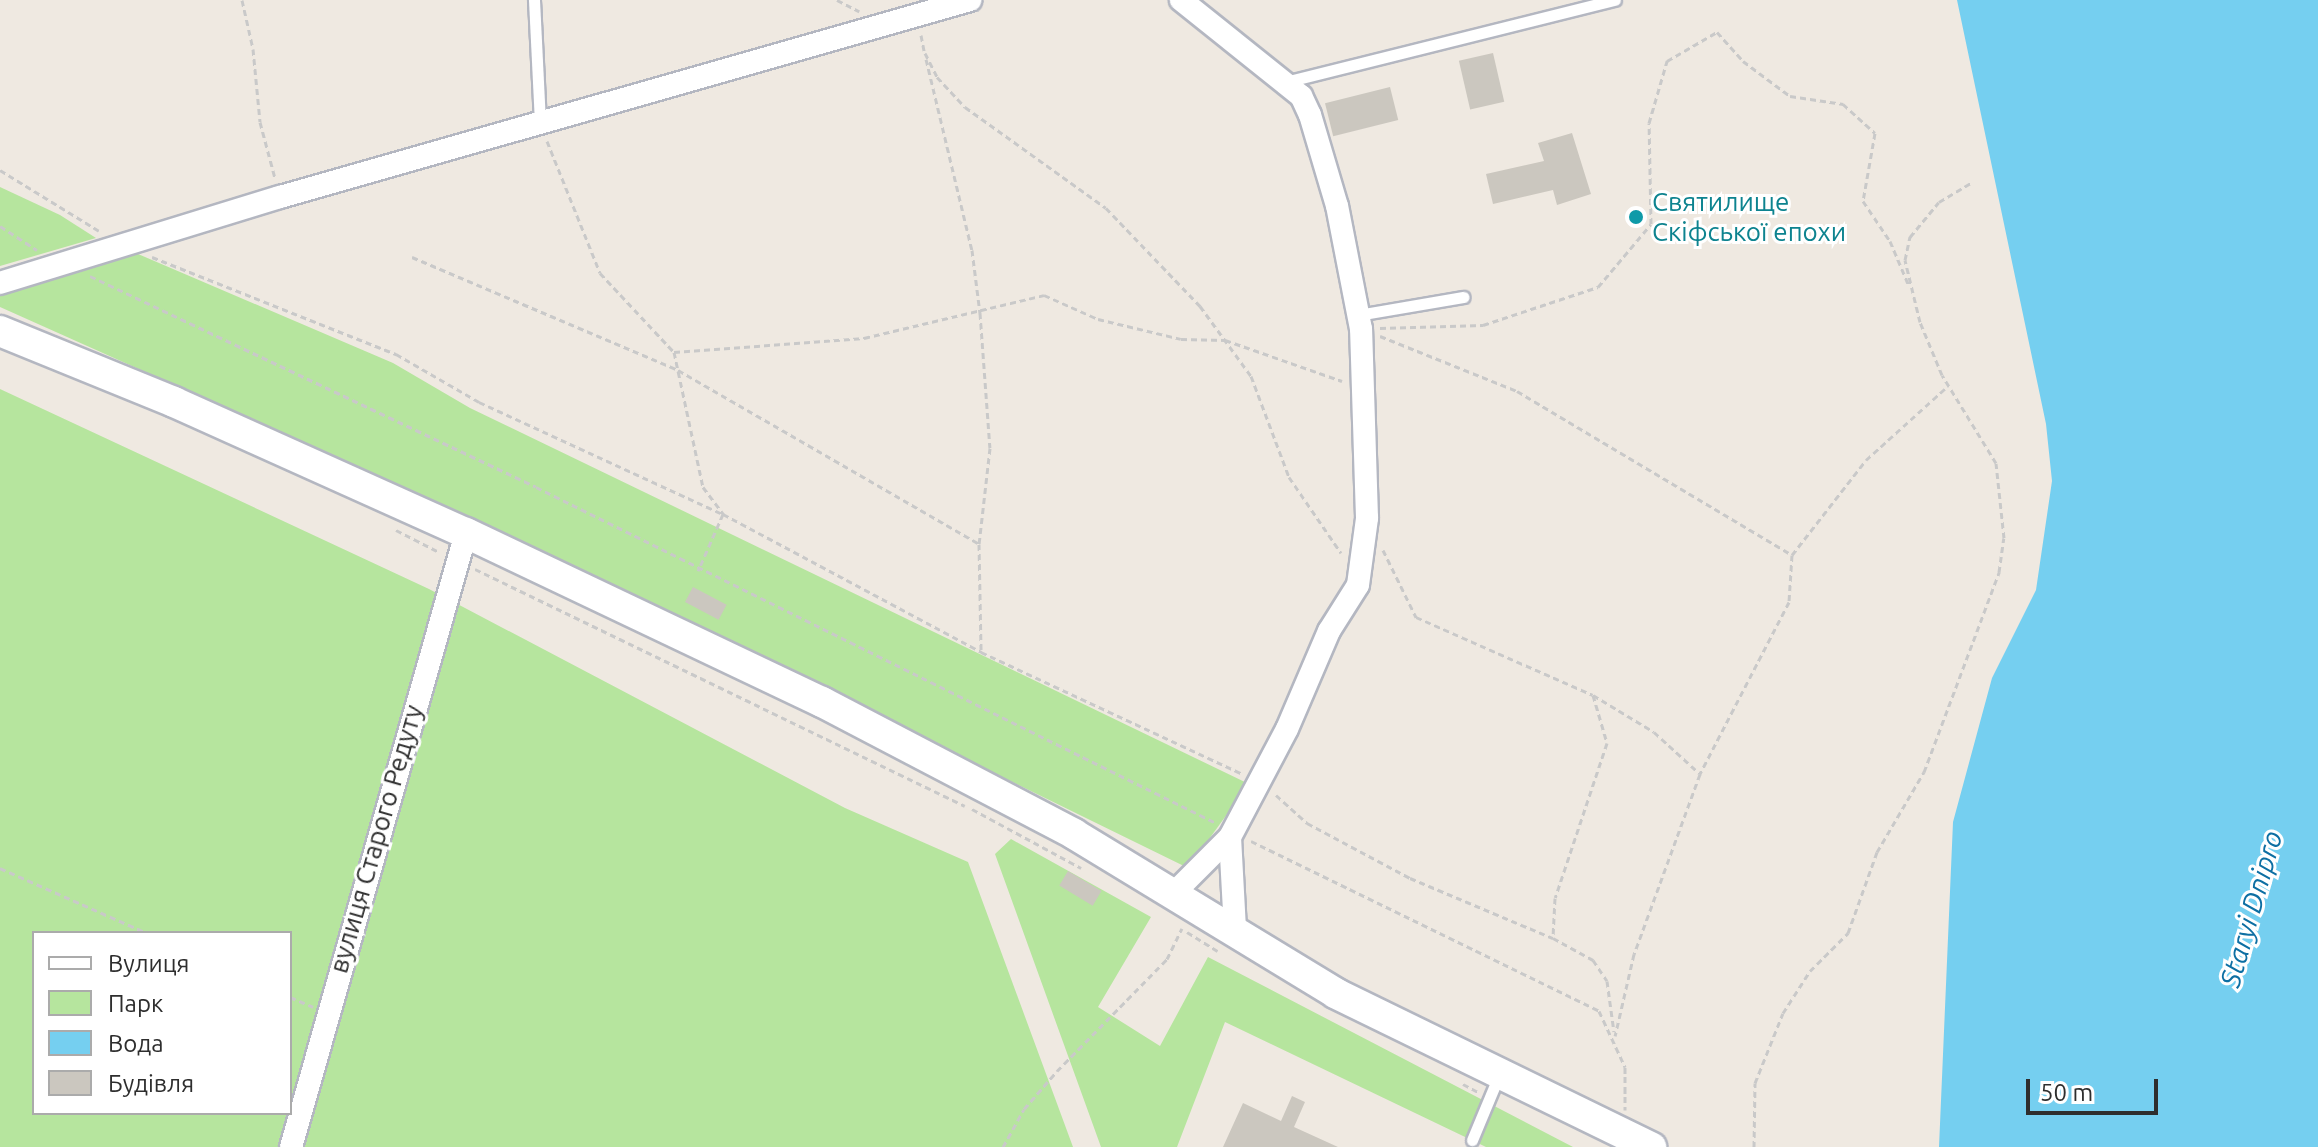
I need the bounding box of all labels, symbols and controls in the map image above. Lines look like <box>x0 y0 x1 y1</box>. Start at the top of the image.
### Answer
place label: Святилище Скіфської епохи <box>1652 186 1846 248</box>
marker: Святилище Скіфської епохи <box>1627 208 1645 226</box>
street label: вулиця Старого Редуту <box>323 701 429 977</box>
water label: Staryi Dnipro <box>2213 827 2289 991</box>
legend <box>32 931 292 1115</box>
text: Вулиця <box>108 950 190 977</box>
text: Парк <box>108 990 163 1017</box>
text: Вода <box>108 1030 164 1057</box>
scale bar <box>2030 1063 2162 1113</box>
text: Будівля <box>108 1070 194 1097</box>
text: 50 m <box>2040 1079 2093 1106</box>

